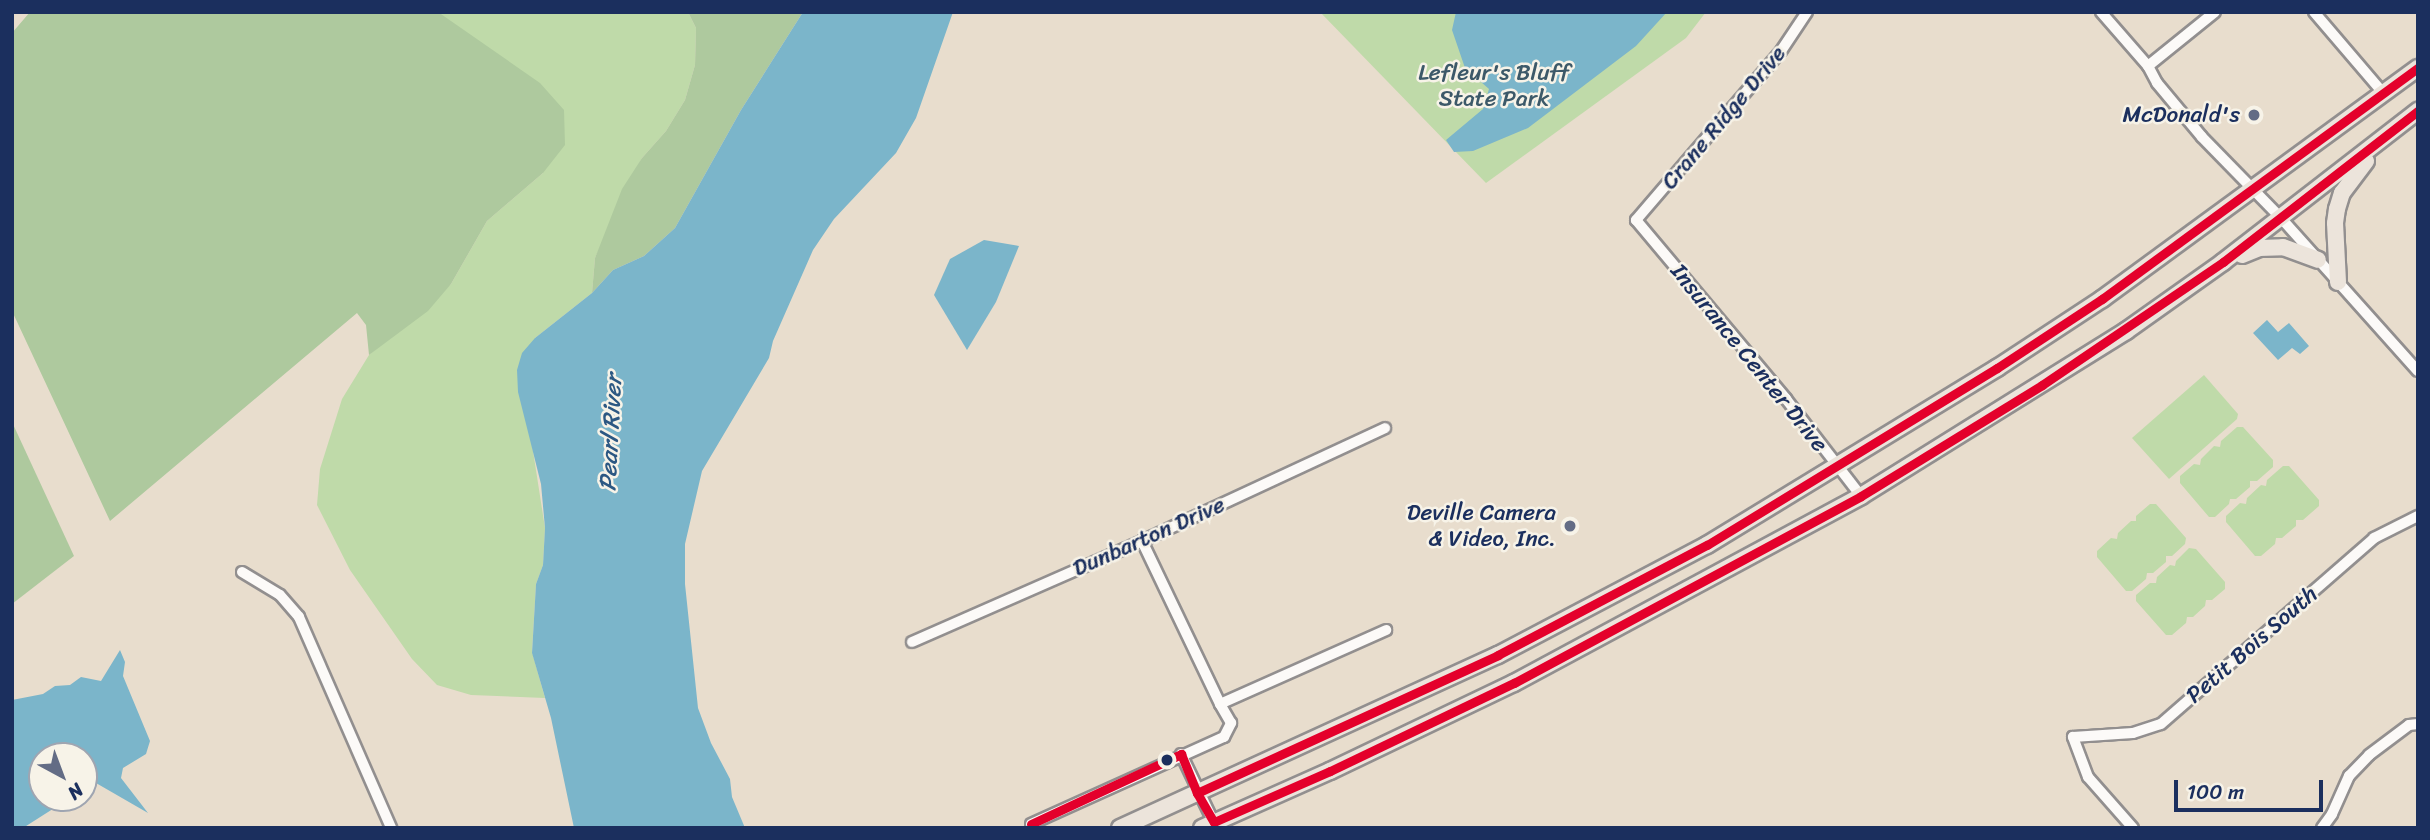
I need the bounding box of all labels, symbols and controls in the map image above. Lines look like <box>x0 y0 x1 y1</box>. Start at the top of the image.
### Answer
street label: Crane Ridge Drive <box>1656 40 1792 196</box>
park label: Lefleur's Bluff State Park <box>1418 59 1570 113</box>
place label: McDonald's <box>2122 101 2240 129</box>
marker: McDonald's <box>2246 107 2262 123</box>
street label: Insurance Center Drive <box>1665 258 1833 458</box>
water label: Pearl River <box>594 374 628 492</box>
street label: Dunbarton Drive <box>1069 491 1229 583</box>
place label: Deville Camera & Video, Inc. <box>1407 499 1556 553</box>
marker: Deville Camera & Video, Inc. <box>1562 518 1578 534</box>
street label: Petit Bois South <box>2180 580 2324 710</box>
north arrow <box>28 742 98 812</box>
unlabelled marker <box>1160 753 1174 767</box>
scale bar <box>2178 766 2327 810</box>
text: 100 m <box>2187 773 2244 811</box>
text: N <box>60 775 92 808</box>

